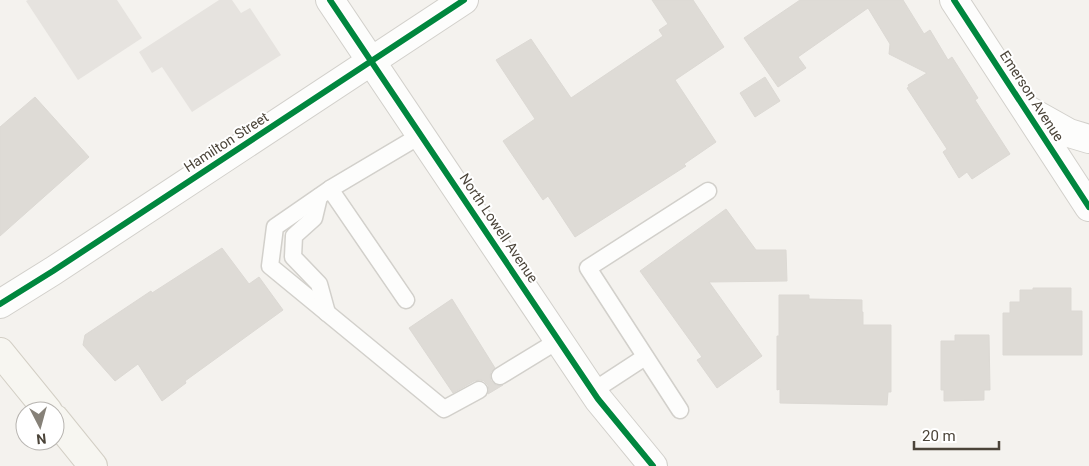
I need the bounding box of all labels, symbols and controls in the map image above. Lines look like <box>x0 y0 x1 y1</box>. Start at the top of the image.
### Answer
street label: Emerson Avenue <box>997 48 1067 144</box>
street label: Hamilton Street <box>181 109 271 175</box>
street label: North Lowell Avenue <box>456 170 542 286</box>
north arrow <box>15 401 65 451</box>
scale bar <box>914 418 999 450</box>
text: 20 m <box>922 427 956 445</box>
text: N <box>36 430 47 447</box>

